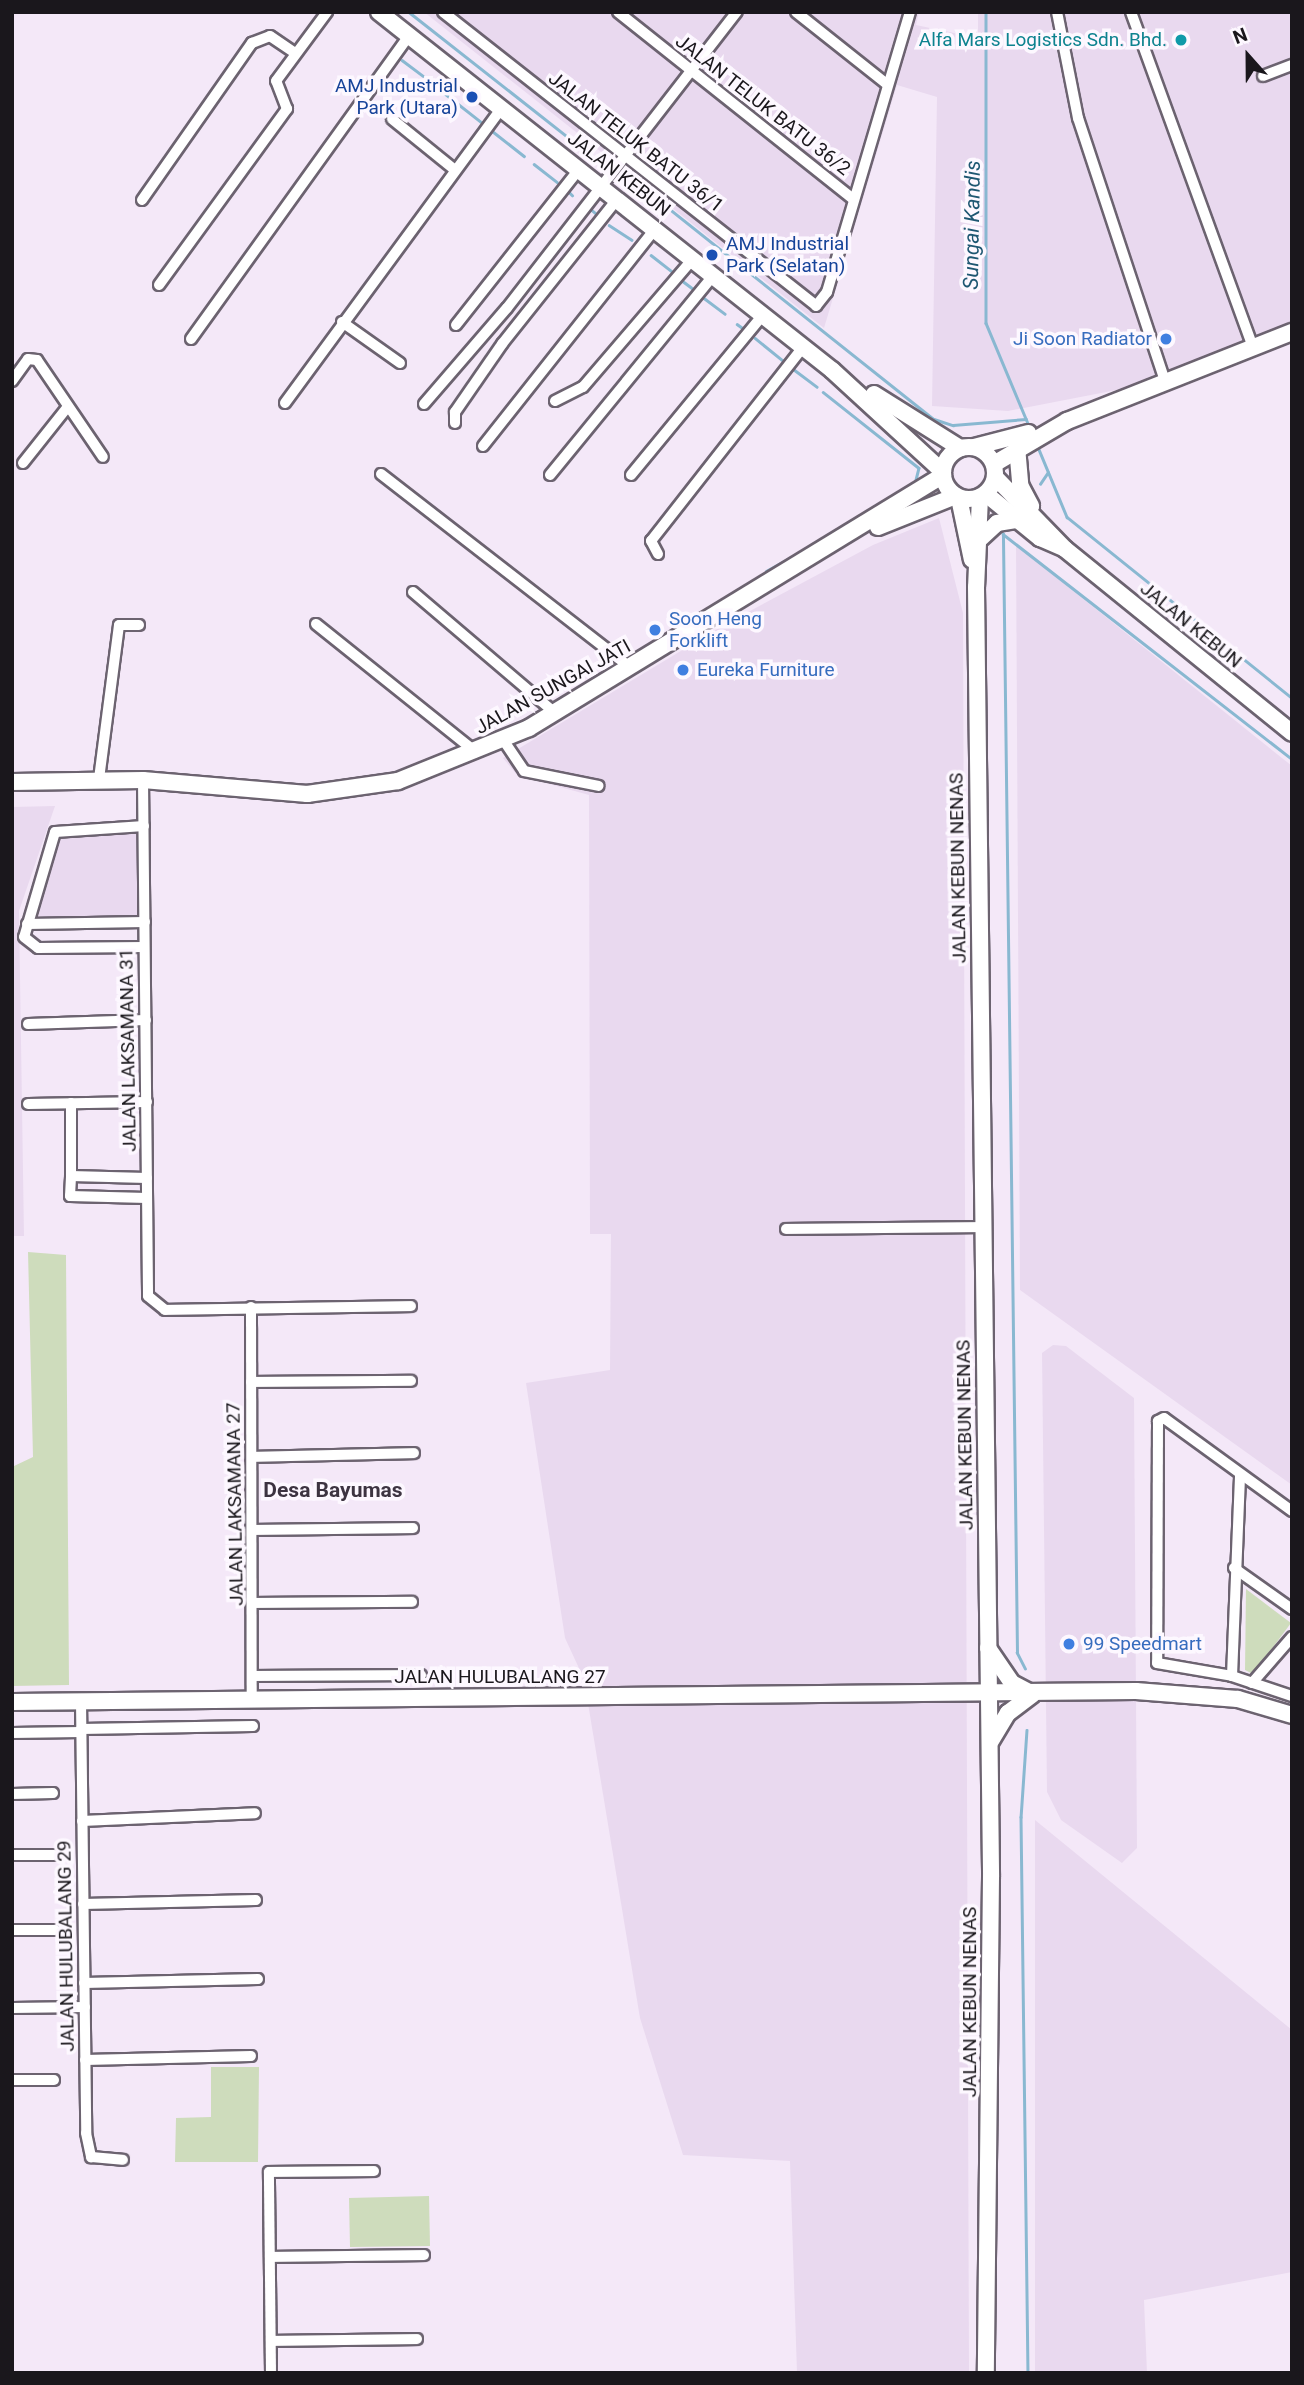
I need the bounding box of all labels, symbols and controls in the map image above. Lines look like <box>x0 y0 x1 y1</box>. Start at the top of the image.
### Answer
north arrow <box>1213 21 1283 91</box>
text: N <box>1230 23 1251 49</box>
place label: Alfa Mars Logistics Sdn. Bhd. <box>919 29 1167 51</box>
street label: JALAN TELUK BATU 36/2 <box>671 30 855 180</box>
marker: Alfa Mars Logistics Sdn. Bhd. <box>1173 32 1189 48</box>
street label: JALAN TELUK BATU 36/1 <box>544 67 728 217</box>
place label: AMJ Industrial Park (Utara) <box>335 75 458 119</box>
marker: AMJ Industrial Park (Utara) <box>464 89 480 105</box>
street label: JALAN KEBUN <box>563 127 675 221</box>
water label: Sungai Kandis <box>958 160 986 290</box>
place label: AMJ Industrial Park (Selatan) <box>726 233 849 277</box>
marker: AMJ Industrial Park (Selatan) <box>704 247 720 263</box>
place label: Ji Soon Radiator <box>1013 328 1152 350</box>
marker: Ji Soon Radiator <box>1158 331 1174 347</box>
street label: JALAN KEBUN <box>1136 577 1246 673</box>
place label: Soon Heng Forklift <box>669 608 762 652</box>
marker: Soon Heng Forklift <box>647 622 663 638</box>
street label: JALAN SUNGAI JATI <box>471 635 635 739</box>
place label: Eureka Furniture <box>697 659 834 681</box>
marker: Eureka Furniture <box>675 662 691 678</box>
street label: JALAN KEBUN NENAS <box>945 772 971 964</box>
street label: JALAN LAKSAMANA 31 <box>115 948 141 1152</box>
street label: JALAN KEBUN NENAS <box>952 1339 978 1531</box>
street label: JALAN LAKSAMANA 27 <box>222 1402 248 1606</box>
district label: Desa Bayumas <box>263 1477 403 1503</box>
place label: 99 Speedmart <box>1083 1633 1202 1655</box>
marker: 99 Speedmart <box>1061 1636 1077 1652</box>
street label: JALAN HULUBALANG 27 <box>394 1666 606 1688</box>
street label: JALAN HULUBALANG 29 <box>53 1840 79 2052</box>
street label: JALAN KEBUN NENAS <box>959 1907 981 2097</box>

